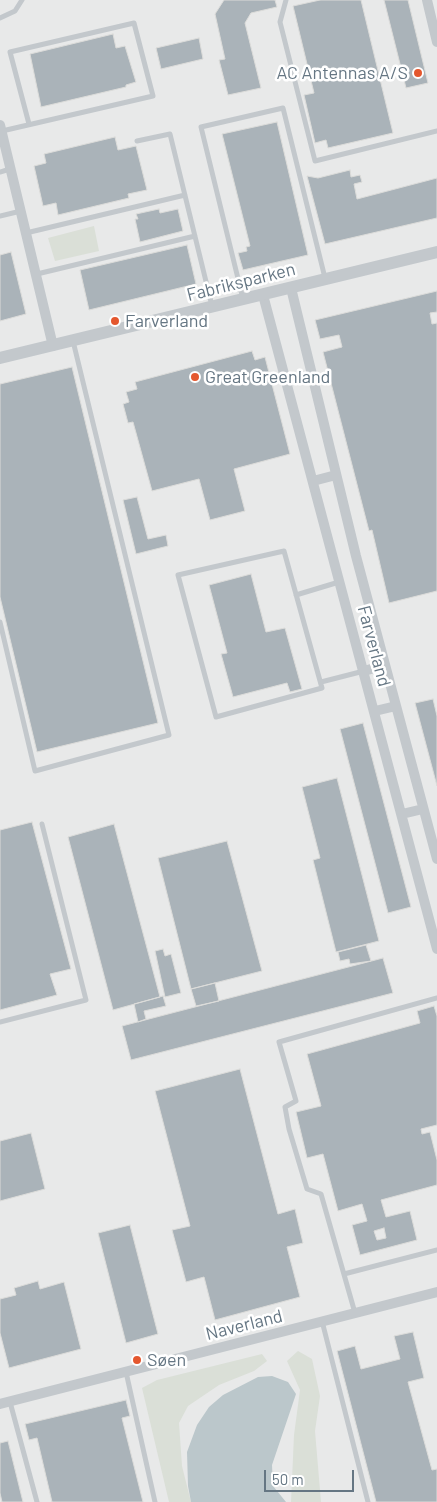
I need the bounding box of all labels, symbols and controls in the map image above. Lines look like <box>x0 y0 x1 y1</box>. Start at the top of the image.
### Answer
place label: AC Antennas A/S <box>276 62 408 84</box>
marker: AC Antennas A/S <box>412 67 424 79</box>
street label: Fabriksparken <box>184 258 298 306</box>
place label: Farverland <box>125 310 208 332</box>
marker: Farverland <box>109 315 121 327</box>
place label: Great Greenland <box>205 366 330 388</box>
marker: Great Greenland <box>189 371 201 383</box>
street label: Farverland <box>353 603 395 689</box>
street label: Naverland <box>203 1305 285 1345</box>
place label: Søen <box>147 1349 186 1371</box>
marker: Søen <box>131 1354 143 1366</box>
scale bar <box>267 1460 357 1492</box>
text: 50 m <box>272 1470 304 1488</box>

